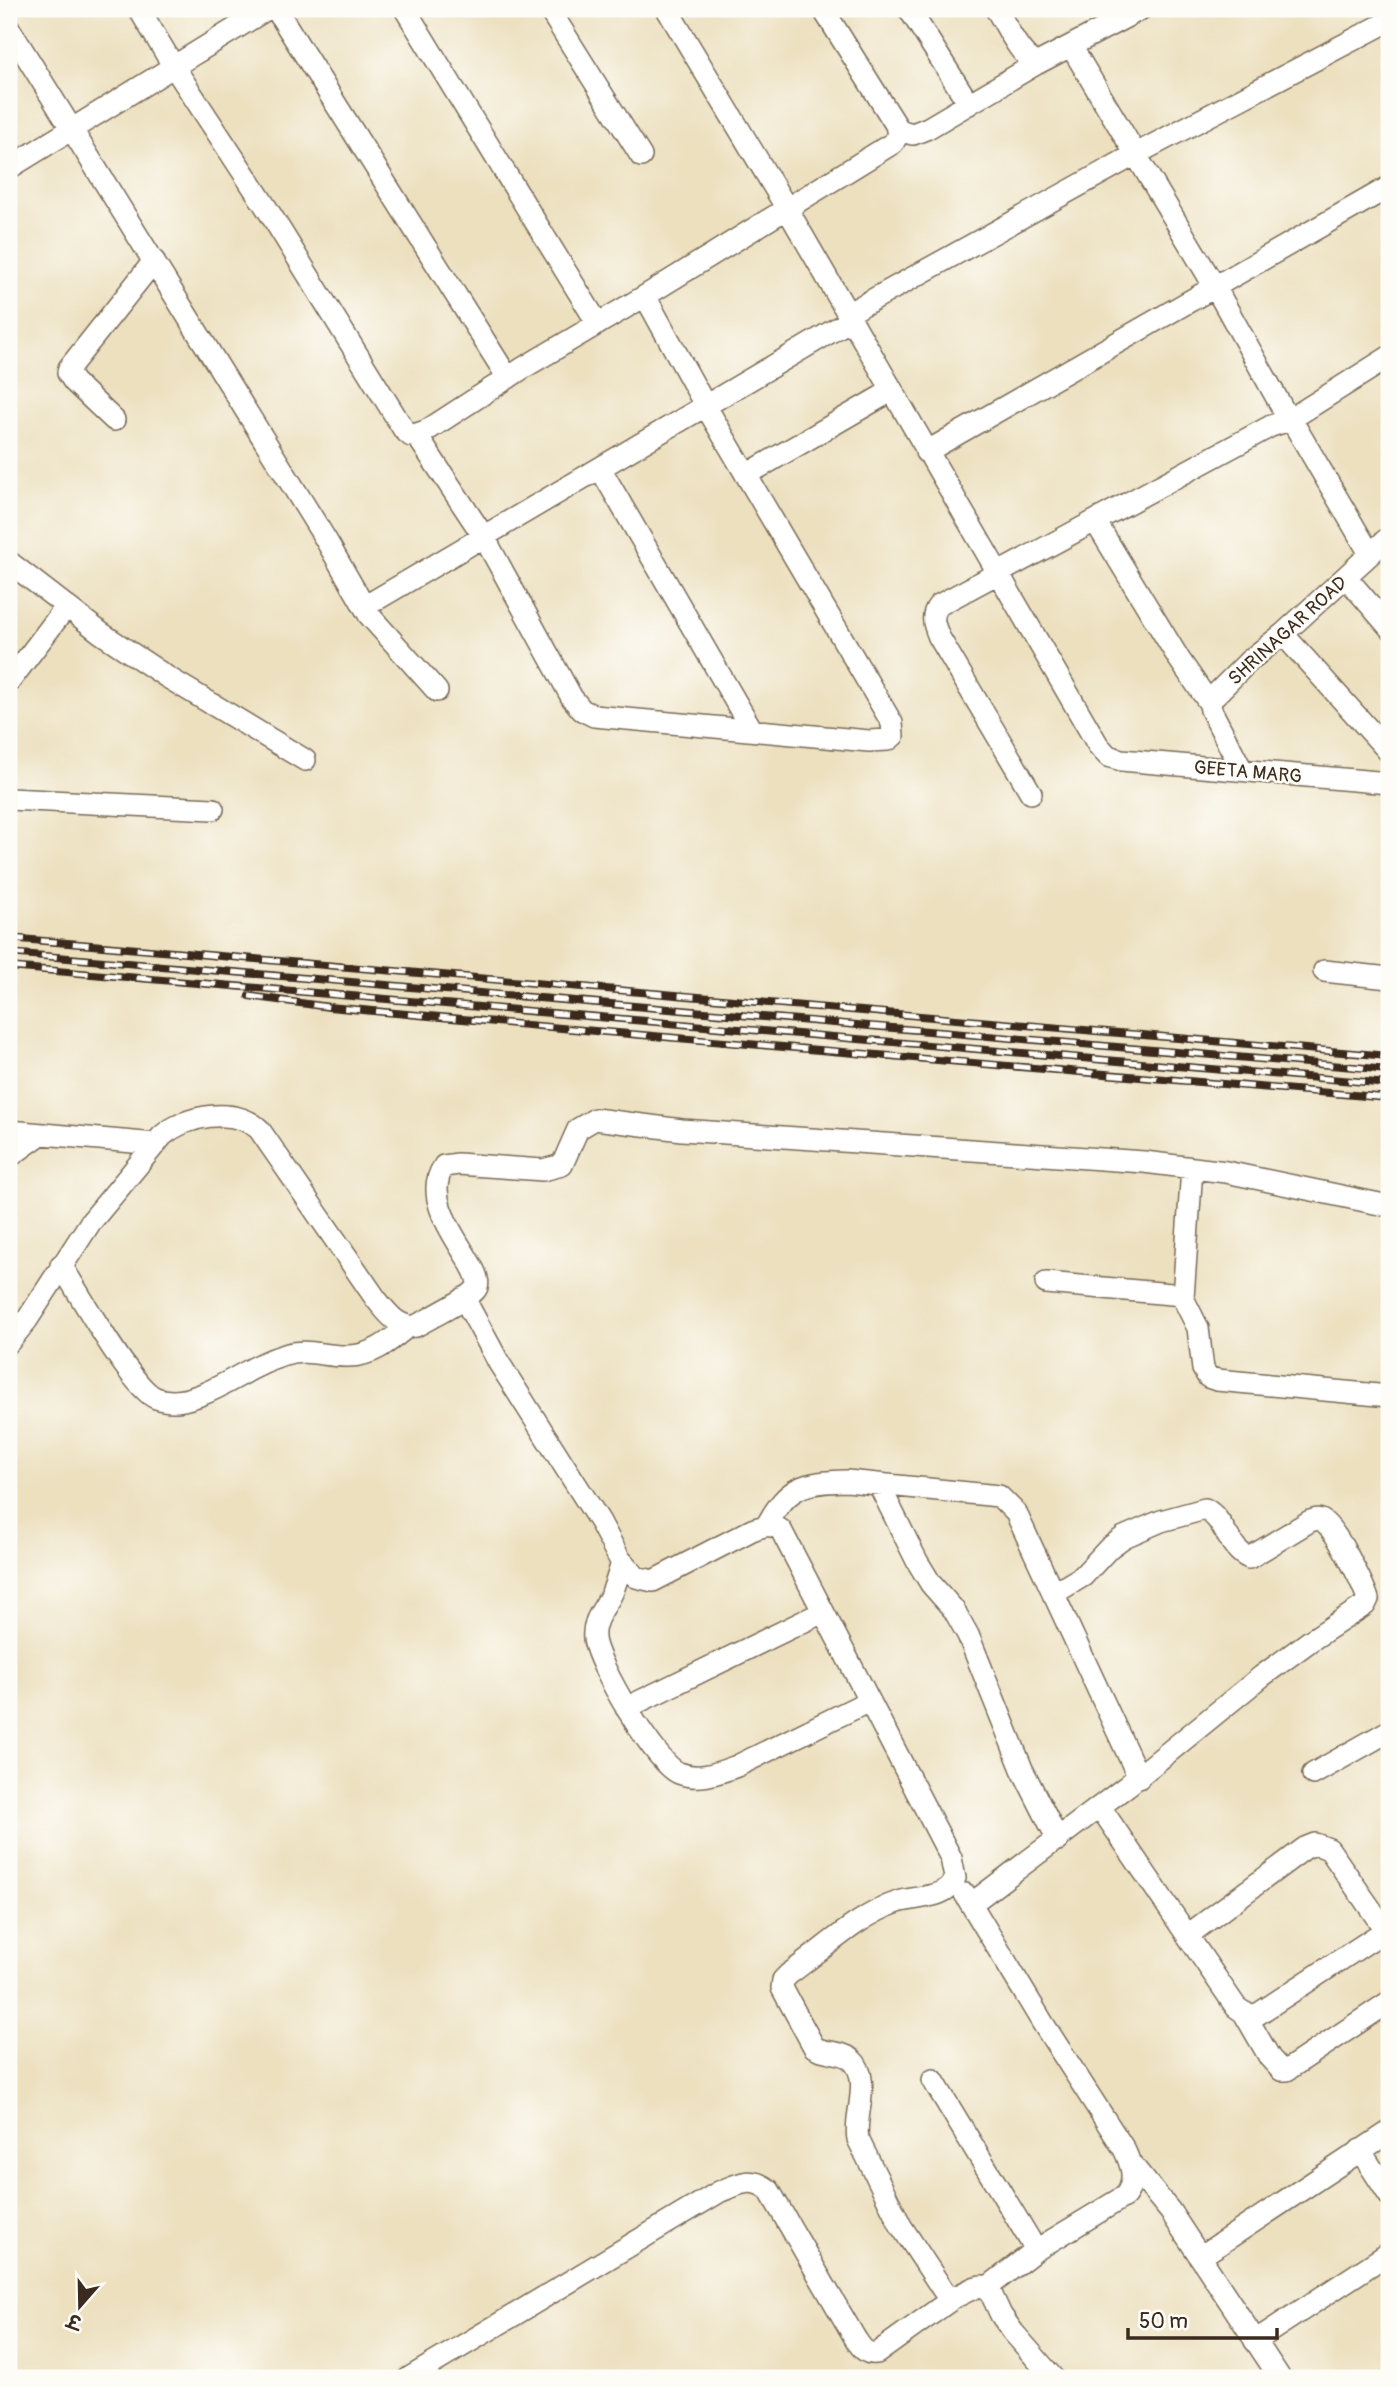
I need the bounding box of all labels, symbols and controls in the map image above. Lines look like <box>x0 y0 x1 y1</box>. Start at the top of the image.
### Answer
street label: SHRINAGAR ROAD <box>1223 571 1352 691</box>
street label: GEETA MARG <box>1193 755 1303 789</box>
north arrow <box>46 2272 116 2342</box>
scale bar <box>1128 2296 1277 2340</box>
text: उ <box>62 2307 86 2335</box>
text: 50 m <box>1139 2308 1188 2335</box>

